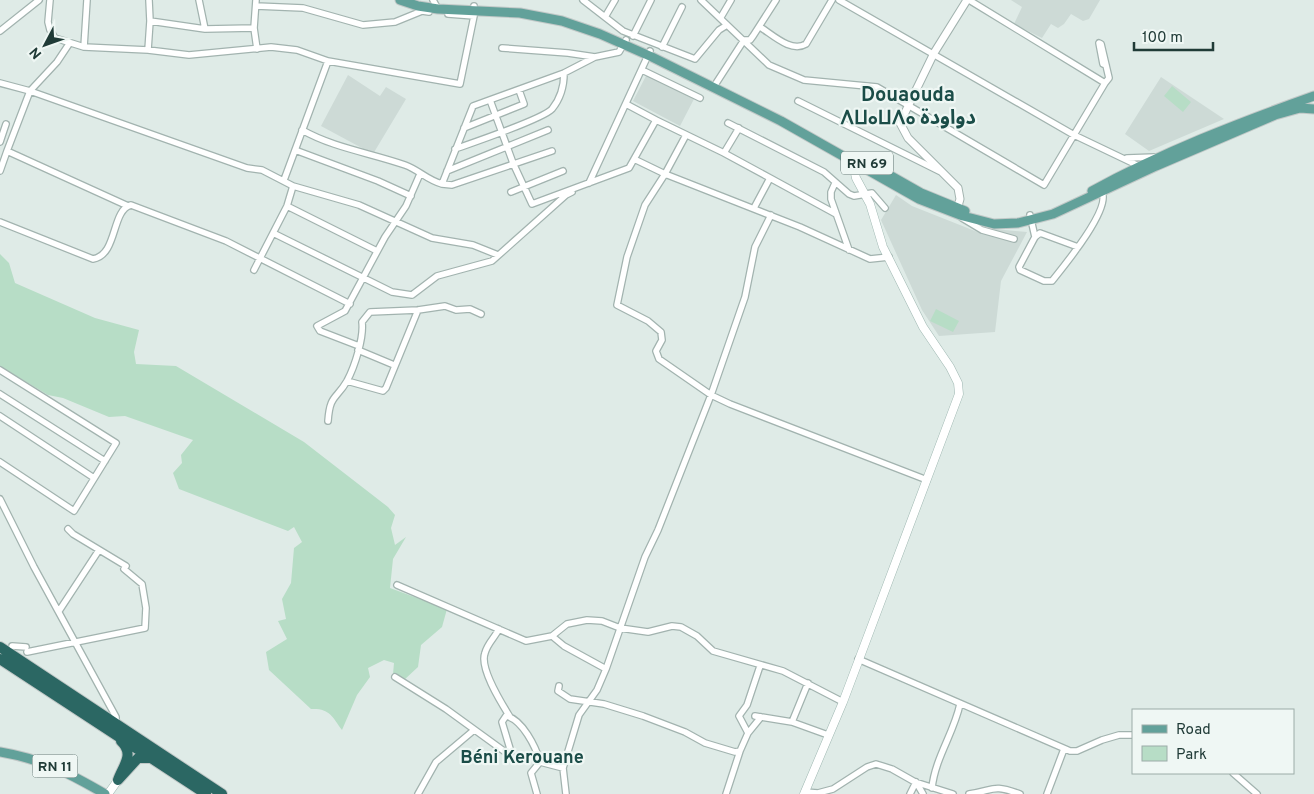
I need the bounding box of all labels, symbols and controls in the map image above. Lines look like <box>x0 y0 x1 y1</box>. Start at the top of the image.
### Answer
north arrow <box>20 20 70 70</box>
scale bar <box>1134 20 1213 52</box>
text: 100 m <box>1142 29 1183 48</box>
text: N <box>27 43 46 62</box>
district label: Douaouda ⴷⵡⴰⵡⴷⴰ دواودة <box>840 83 976 132</box>
road number: RN 69 <box>841 152 893 174</box>
legend <box>1132 709 1294 774</box>
text: Road <box>1176 721 1211 740</box>
text: Park <box>1176 746 1207 765</box>
district label: Béni Kerouane <box>460 747 584 770</box>
road number: RN 11 <box>32 754 78 778</box>

